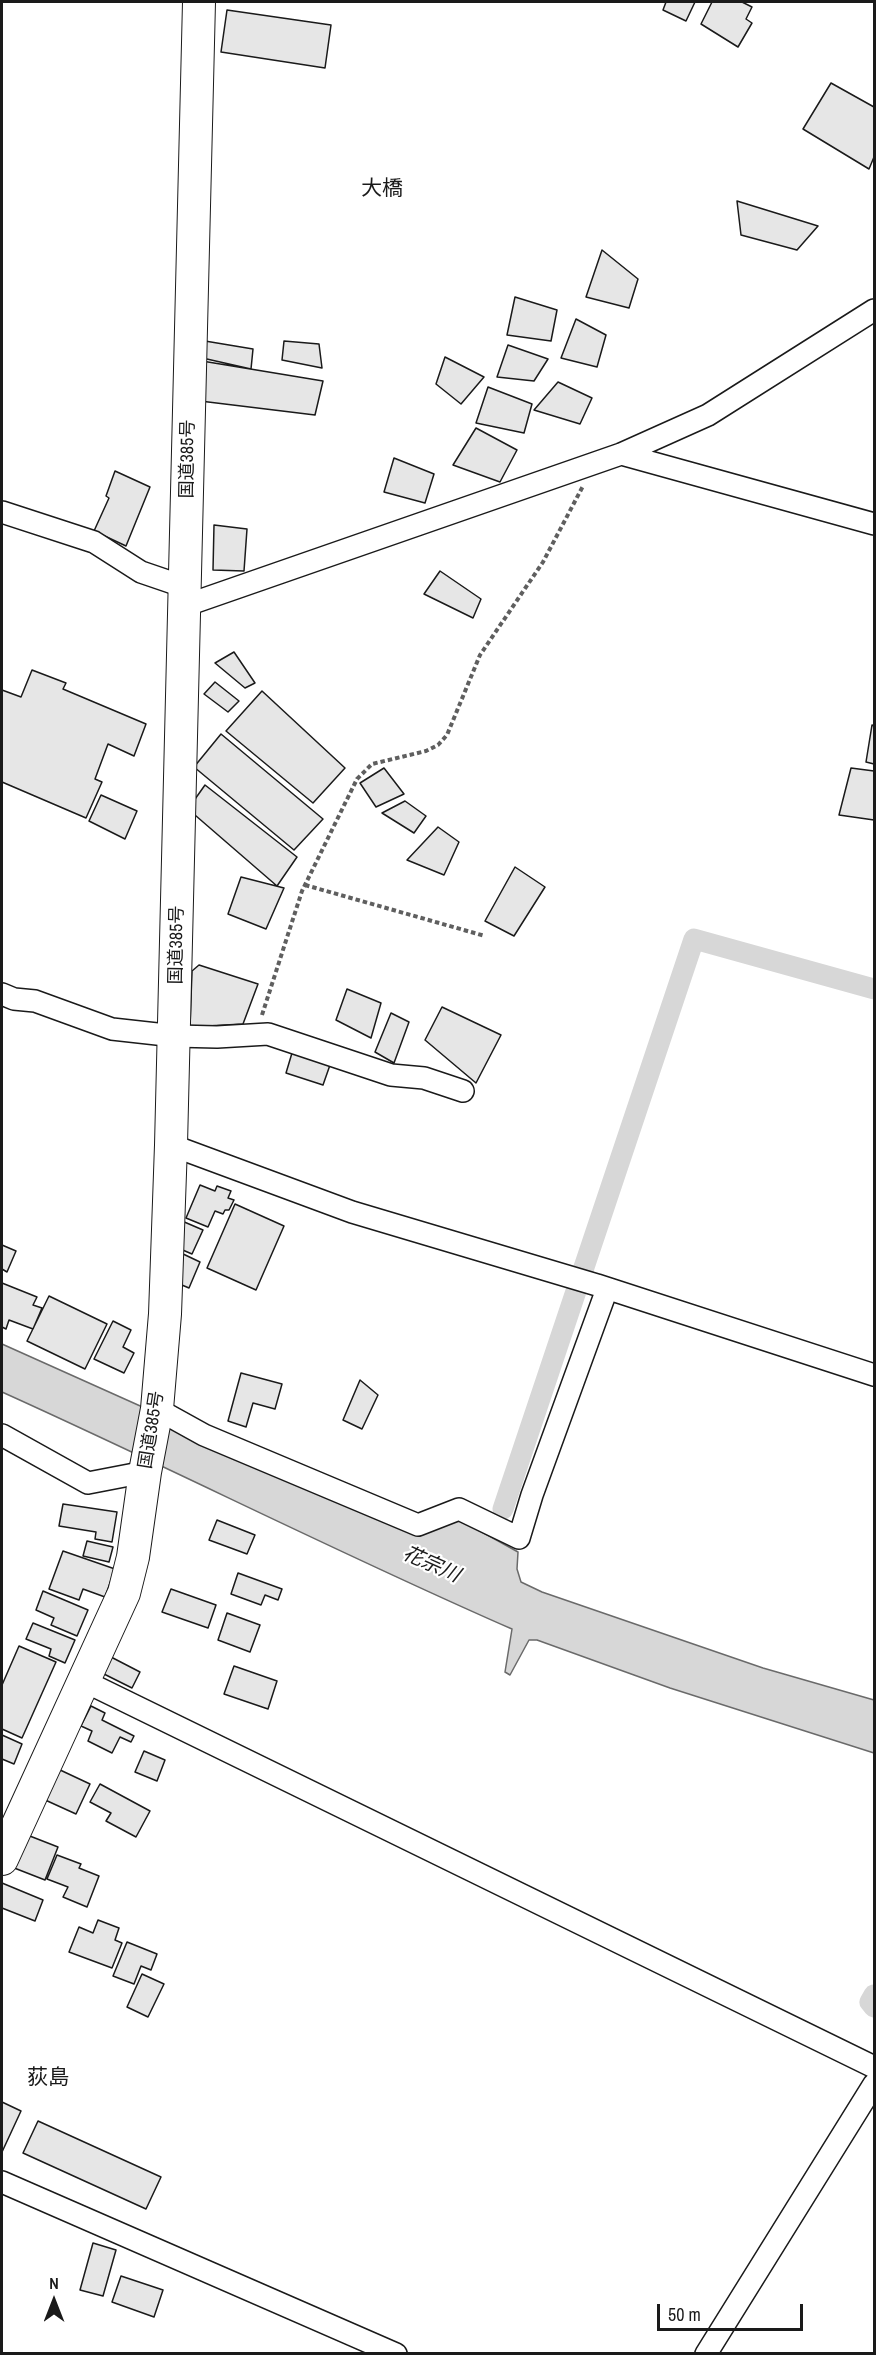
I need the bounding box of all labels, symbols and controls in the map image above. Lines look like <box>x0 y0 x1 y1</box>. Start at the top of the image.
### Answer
district label: 大橋 <box>361 176 403 202</box>
street label: 国道385号 <box>177 420 199 498</box>
street label: 国道385号 <box>166 906 188 984</box>
street label: 国道385号 <box>135 1389 169 1471</box>
water label: 花宗川 <box>399 1542 463 1588</box>
district label: 荻島 <box>27 2065 69 2091</box>
north arrow <box>24 2271 84 2331</box>
text: N <box>49 2272 59 2294</box>
scale bar <box>660 2292 806 2330</box>
text: 50 m <box>668 2302 701 2327</box>

